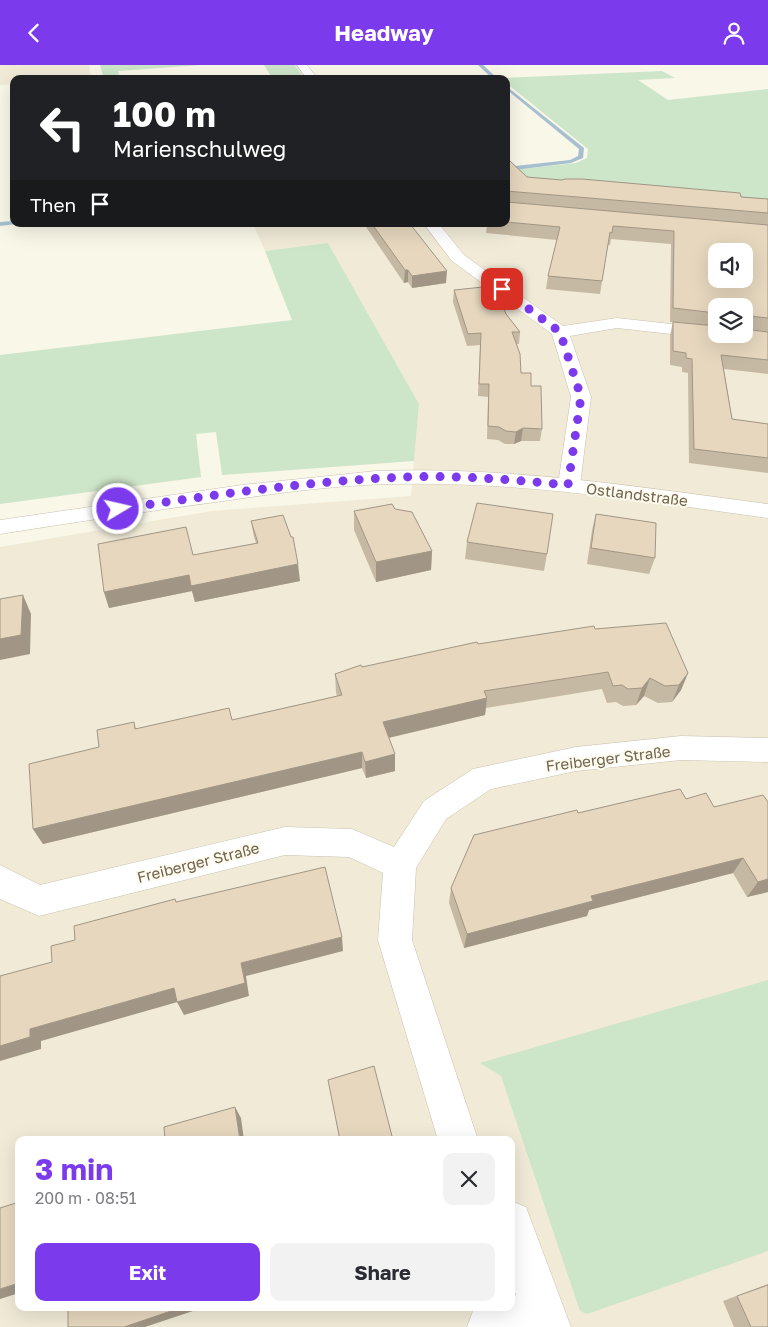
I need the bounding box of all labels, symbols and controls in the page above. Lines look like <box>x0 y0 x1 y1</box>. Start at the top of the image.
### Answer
icon: back <box>20 19 48 47</box>
text: Headway <box>334 19 434 46</box>
icon: person <box>720 19 748 47</box>
text: 100 m <box>113 93 216 135</box>
icon: left <box>30 95 95 160</box>
text: Marienschulweg <box>113 135 286 162</box>
icon: arrive <box>86 190 114 218</box>
text: Then <box>30 193 76 216</box>
map controls <box>708 243 753 343</box>
button: sound <box>708 243 753 288</box>
pin <box>481 268 523 310</box>
icon: arrive <box>488 275 516 303</box>
button: layers <box>708 298 753 343</box>
street label: Ostlandstraße <box>585 479 689 509</box>
position arrow <box>91 482 143 534</box>
street label: Freiberger Straße <box>545 741 672 775</box>
street label: Freiberger Straße <box>135 838 261 886</box>
text: 3 min <box>35 1151 113 1187</box>
button: close <box>443 1153 495 1205</box>
text: 200 m · 08:51 <box>35 1188 137 1208</box>
button: Exit <box>35 1243 260 1301</box>
button: Share <box>270 1243 495 1301</box>

